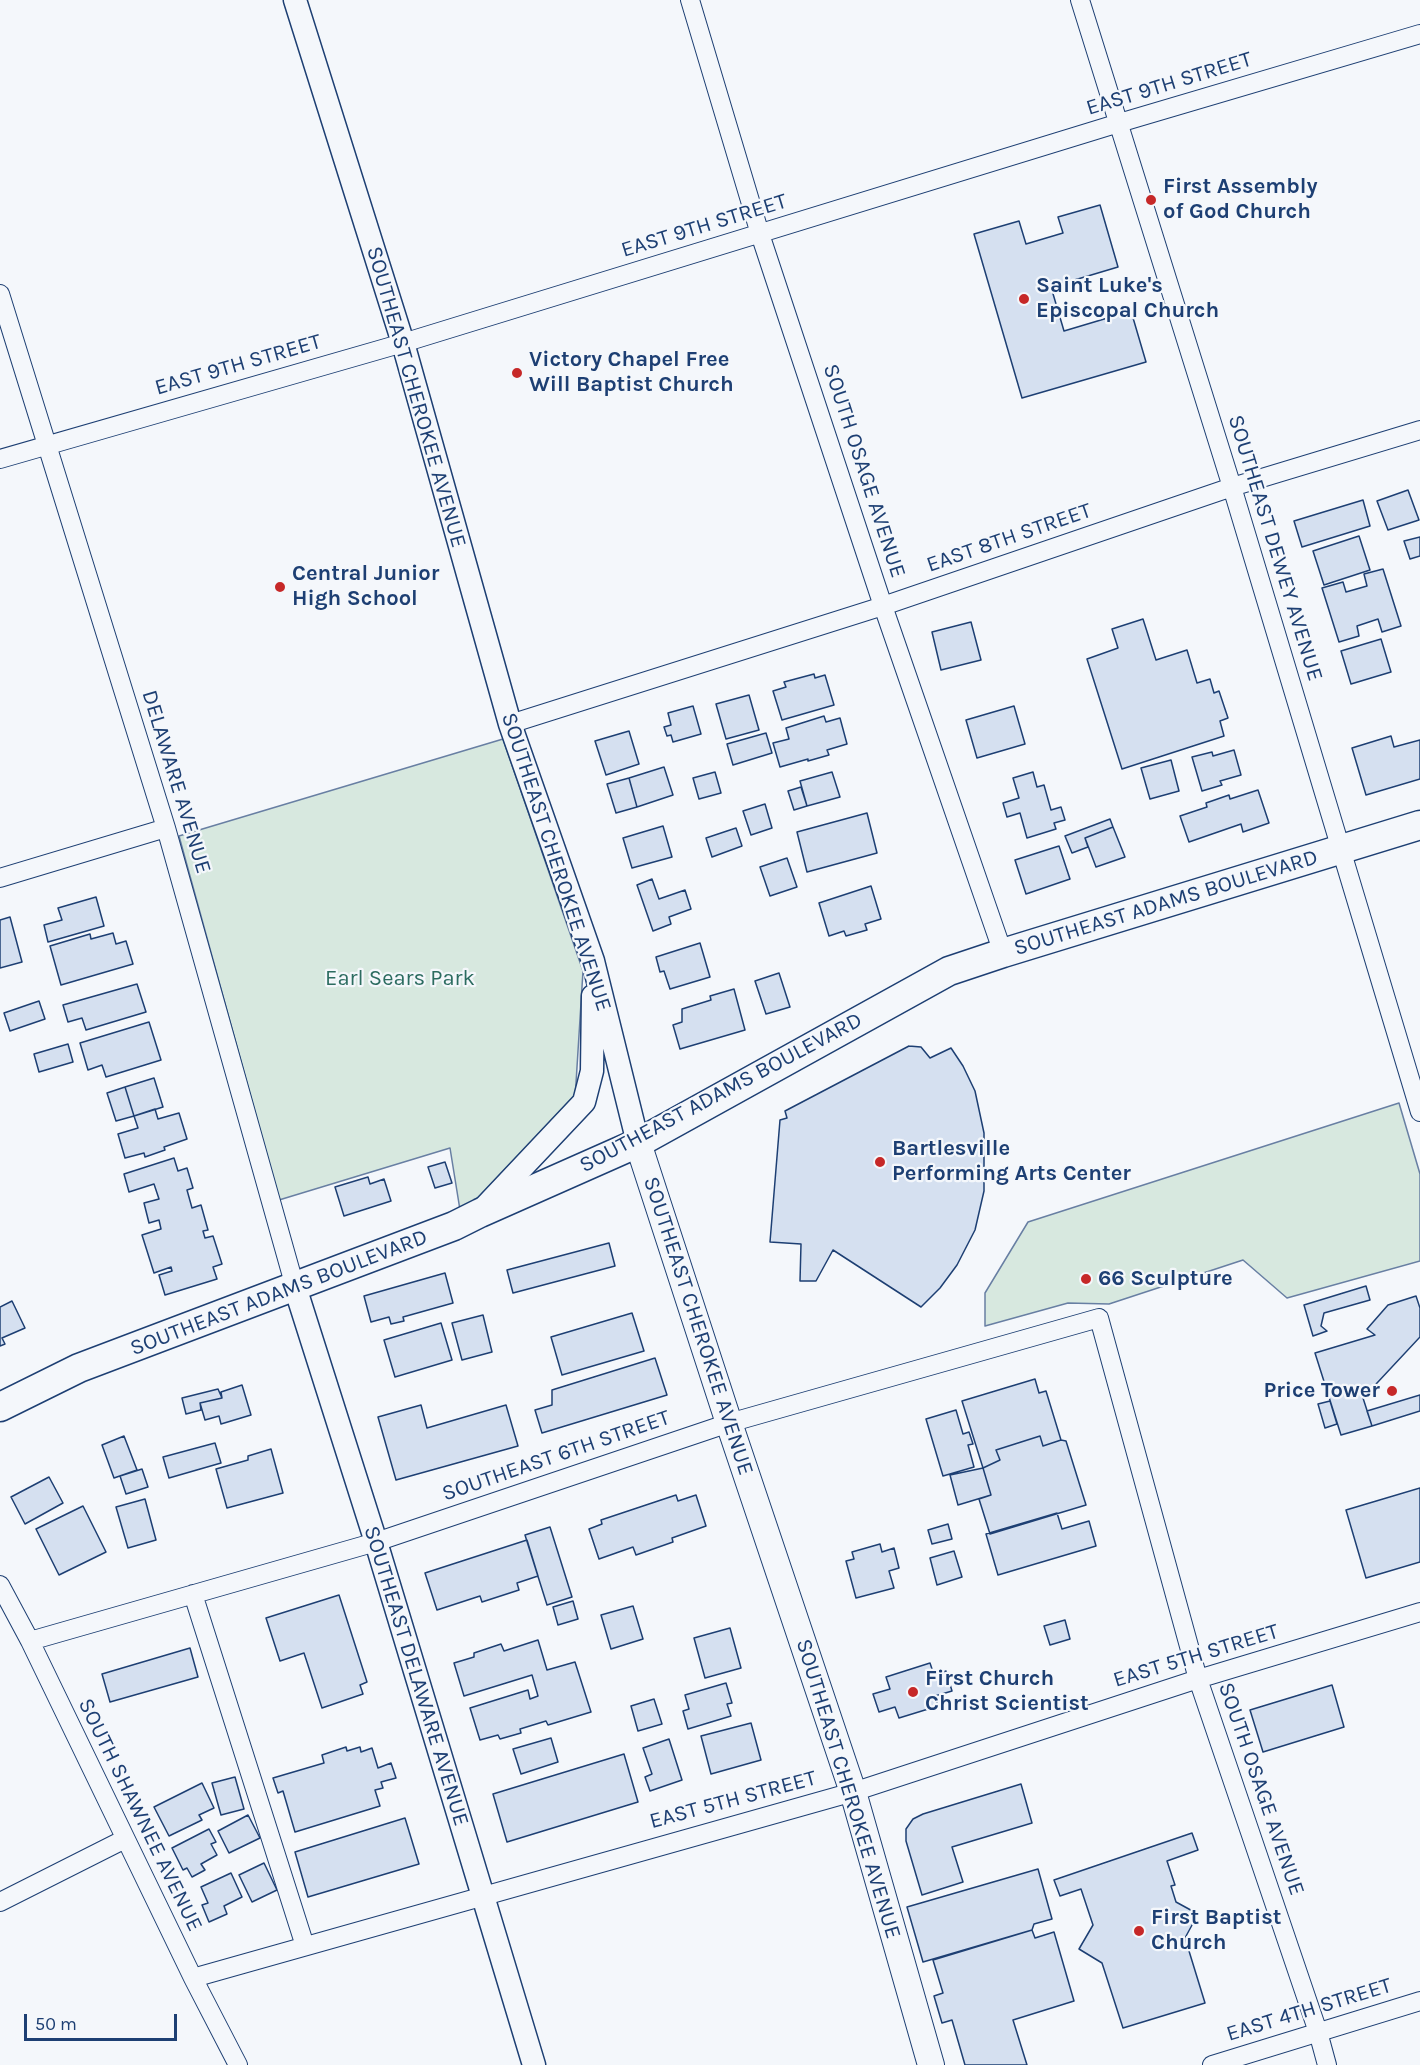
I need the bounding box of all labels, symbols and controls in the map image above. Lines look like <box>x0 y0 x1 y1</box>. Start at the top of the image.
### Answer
street label: EAST 9TH STREET <box>1083 46 1255 122</box>
place label: First Assembly of God Church <box>1163 174 1318 226</box>
street label: EAST 9TH STREET <box>618 188 790 264</box>
marker: First Assembly of God Church <box>1144 193 1158 207</box>
street label: SOUTHEAST CHEROKEE AVENUE <box>360 243 472 551</box>
place label: Saint Luke's Episcopal Church <box>1036 273 1219 324</box>
marker: Saint Luke's Episcopal Church <box>1017 292 1031 306</box>
street label: EAST 9TH STREET <box>152 329 324 401</box>
place label: Victory Chapel Free Will Baptist Church <box>529 347 734 398</box>
street label: SOUTH OSAGE AVENUE <box>817 361 911 581</box>
marker: Victory Chapel Free Will Baptist Church <box>510 366 524 380</box>
street label: SOUTHEAST DEWEY AVENUE <box>1222 412 1328 684</box>
street label: EAST 8TH STREET <box>923 497 1095 579</box>
place label: Central Junior High School <box>292 561 439 612</box>
marker: Central Junior High School <box>273 580 287 594</box>
street label: DELAWARE AVENUE <box>136 687 216 877</box>
street label: SOUTHEAST CHEROKEE AVENUE <box>495 709 617 1015</box>
street label: SOUTHEAST ADAMS BOULEVARD <box>1011 844 1321 962</box>
park label: Earl Sears Park <box>325 966 475 992</box>
street label: SOUTHEAST ADAMS BOULEVARD <box>575 1007 867 1179</box>
place label: Bartlesville Performing Arts Center <box>892 1136 1131 1188</box>
marker: Bartlesville Performing Arts Center <box>873 1155 887 1169</box>
street label: SOUTHEAST CHEROKEE AVENUE <box>637 1173 759 1479</box>
street label: SOUTHEAST ADAMS BOULEVARD <box>127 1224 431 1362</box>
place label: 66 Sculpture <box>1098 1266 1233 1292</box>
marker: 66 Sculpture <box>1079 1272 1093 1286</box>
place label: Price Tower <box>1263 1378 1380 1404</box>
marker: Price Tower <box>1385 1384 1399 1398</box>
street label: SOUTHEAST 6TH STREET <box>439 1405 673 1507</box>
street label: SOUTHEAST DELAWARE AVENUE <box>358 1523 474 1829</box>
street label: EAST 5TH STREET <box>1110 1618 1282 1694</box>
street label: SOUTHEAST CHEROKEE AVENUE <box>790 1636 906 1942</box>
place label: First Church Christ Scientist <box>925 1666 1089 1718</box>
street label: SOUTH OSAGE AVENUE <box>1212 1679 1310 1899</box>
marker: First Church Christ Scientist <box>906 1685 920 1699</box>
street label: SOUTH SHAWNEE AVENUE <box>72 1694 208 1936</box>
street label: EAST 5TH STREET <box>647 1765 819 1835</box>
place label: First Baptist Church <box>1151 1905 1281 1957</box>
marker: First Baptist Church <box>1132 1924 1146 1938</box>
street label: EAST 4TH STREET <box>1223 1972 1395 2048</box>
scale bar <box>27 2002 180 2040</box>
text: 50 m <box>35 2013 77 2035</box>

